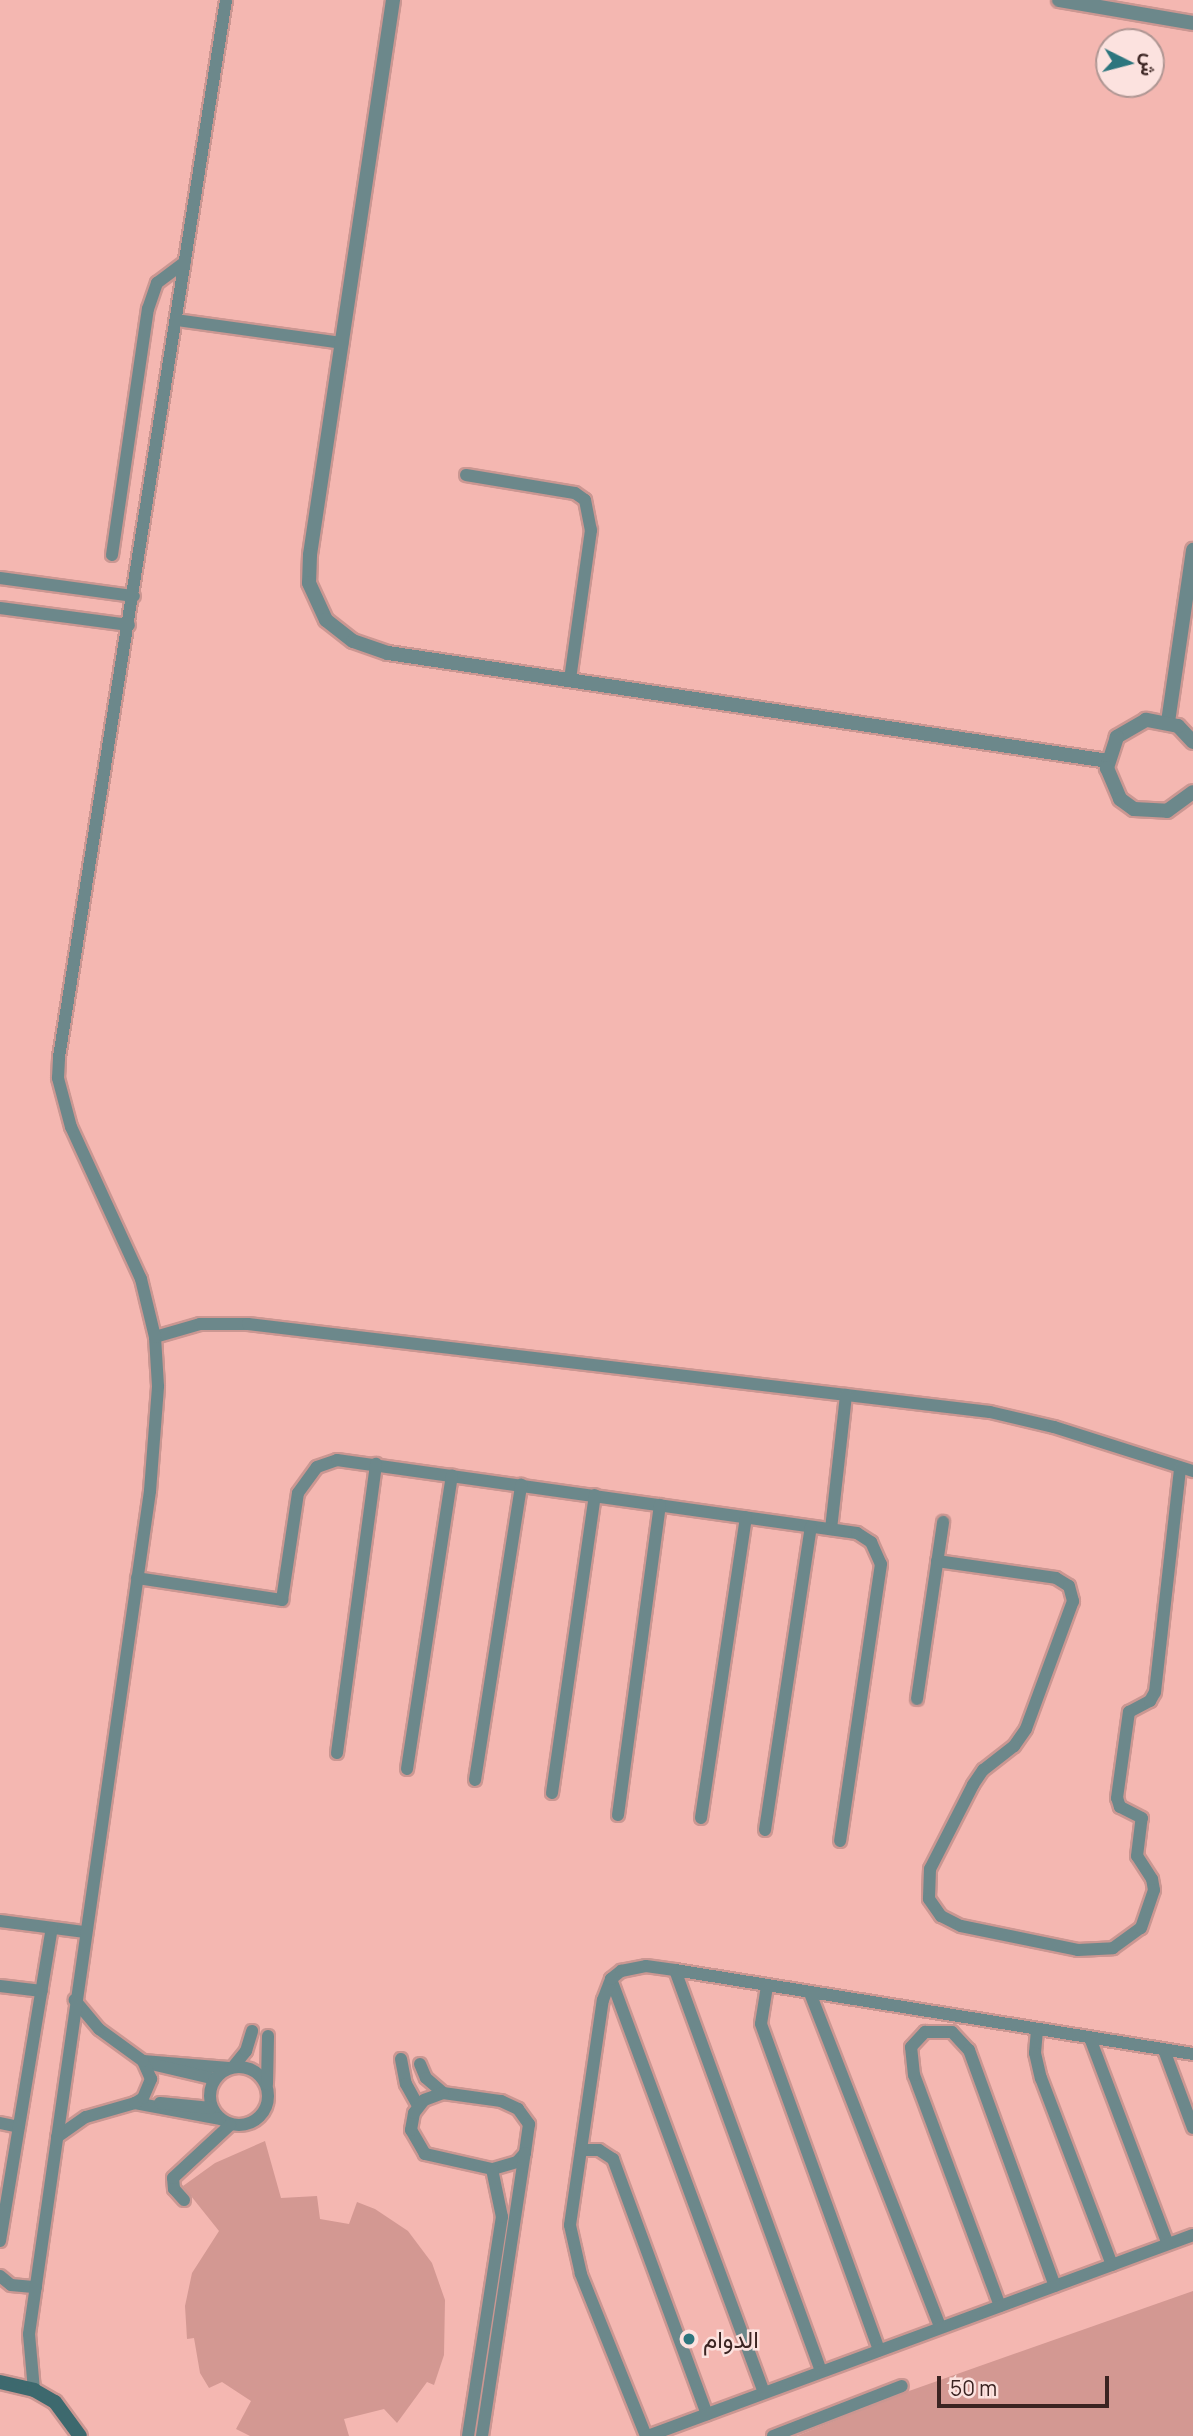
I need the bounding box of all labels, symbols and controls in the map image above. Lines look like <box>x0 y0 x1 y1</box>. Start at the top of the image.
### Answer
north arrow <box>1095 28 1165 98</box>
text: ش <box>1135 52 1163 78</box>
place label: الدوام <box>703 2325 759 2353</box>
marker: الدوام <box>681 2331 697 2347</box>
scale bar <box>941 2362 1112 2406</box>
text: 50 m <box>950 2374 997 2402</box>

